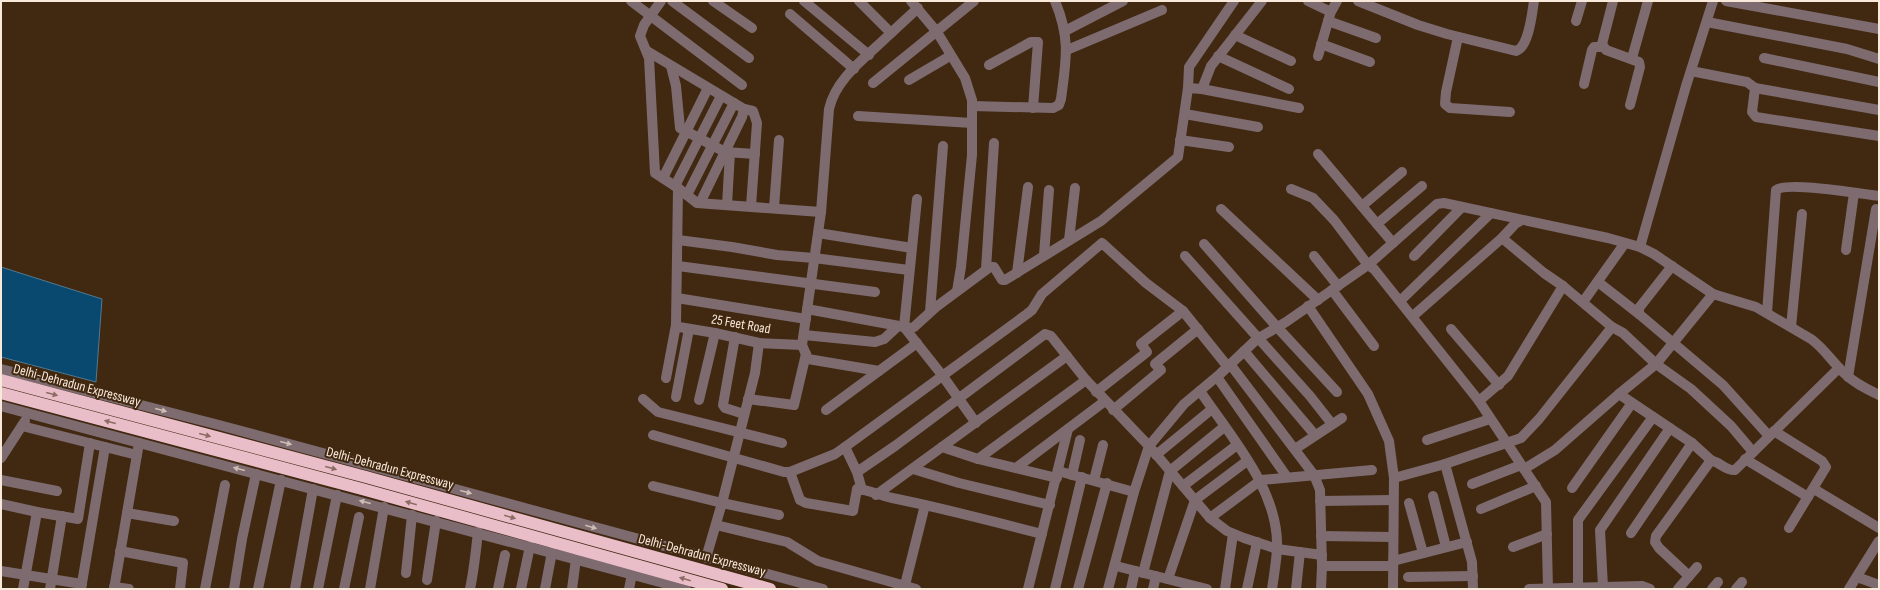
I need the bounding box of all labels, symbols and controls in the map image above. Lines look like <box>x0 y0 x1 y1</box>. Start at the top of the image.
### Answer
street label: 25 Feet Road <box>710 310 772 338</box>
street label: Delhi-Dehradun Expressway <box>12 360 143 410</box>
one-way arrow <box>46 391 58 397</box>
one-way arrow <box>155 407 167 413</box>
one-way arrow <box>103 419 115 425</box>
one-way arrow <box>199 432 211 438</box>
one-way arrow <box>280 441 293 447</box>
street label: Delhi-Dehradun Expressway <box>325 443 456 493</box>
one-way arrow <box>325 465 337 471</box>
one-way arrow <box>233 466 245 472</box>
one-way arrow <box>460 489 472 495</box>
one-way arrow <box>359 499 371 505</box>
one-way arrow <box>405 500 417 506</box>
one-way arrow <box>504 514 516 520</box>
one-way arrow <box>585 524 597 530</box>
street label: Delhi-Dehradun Expressway <box>637 530 768 580</box>
one-way arrow <box>679 575 691 581</box>

